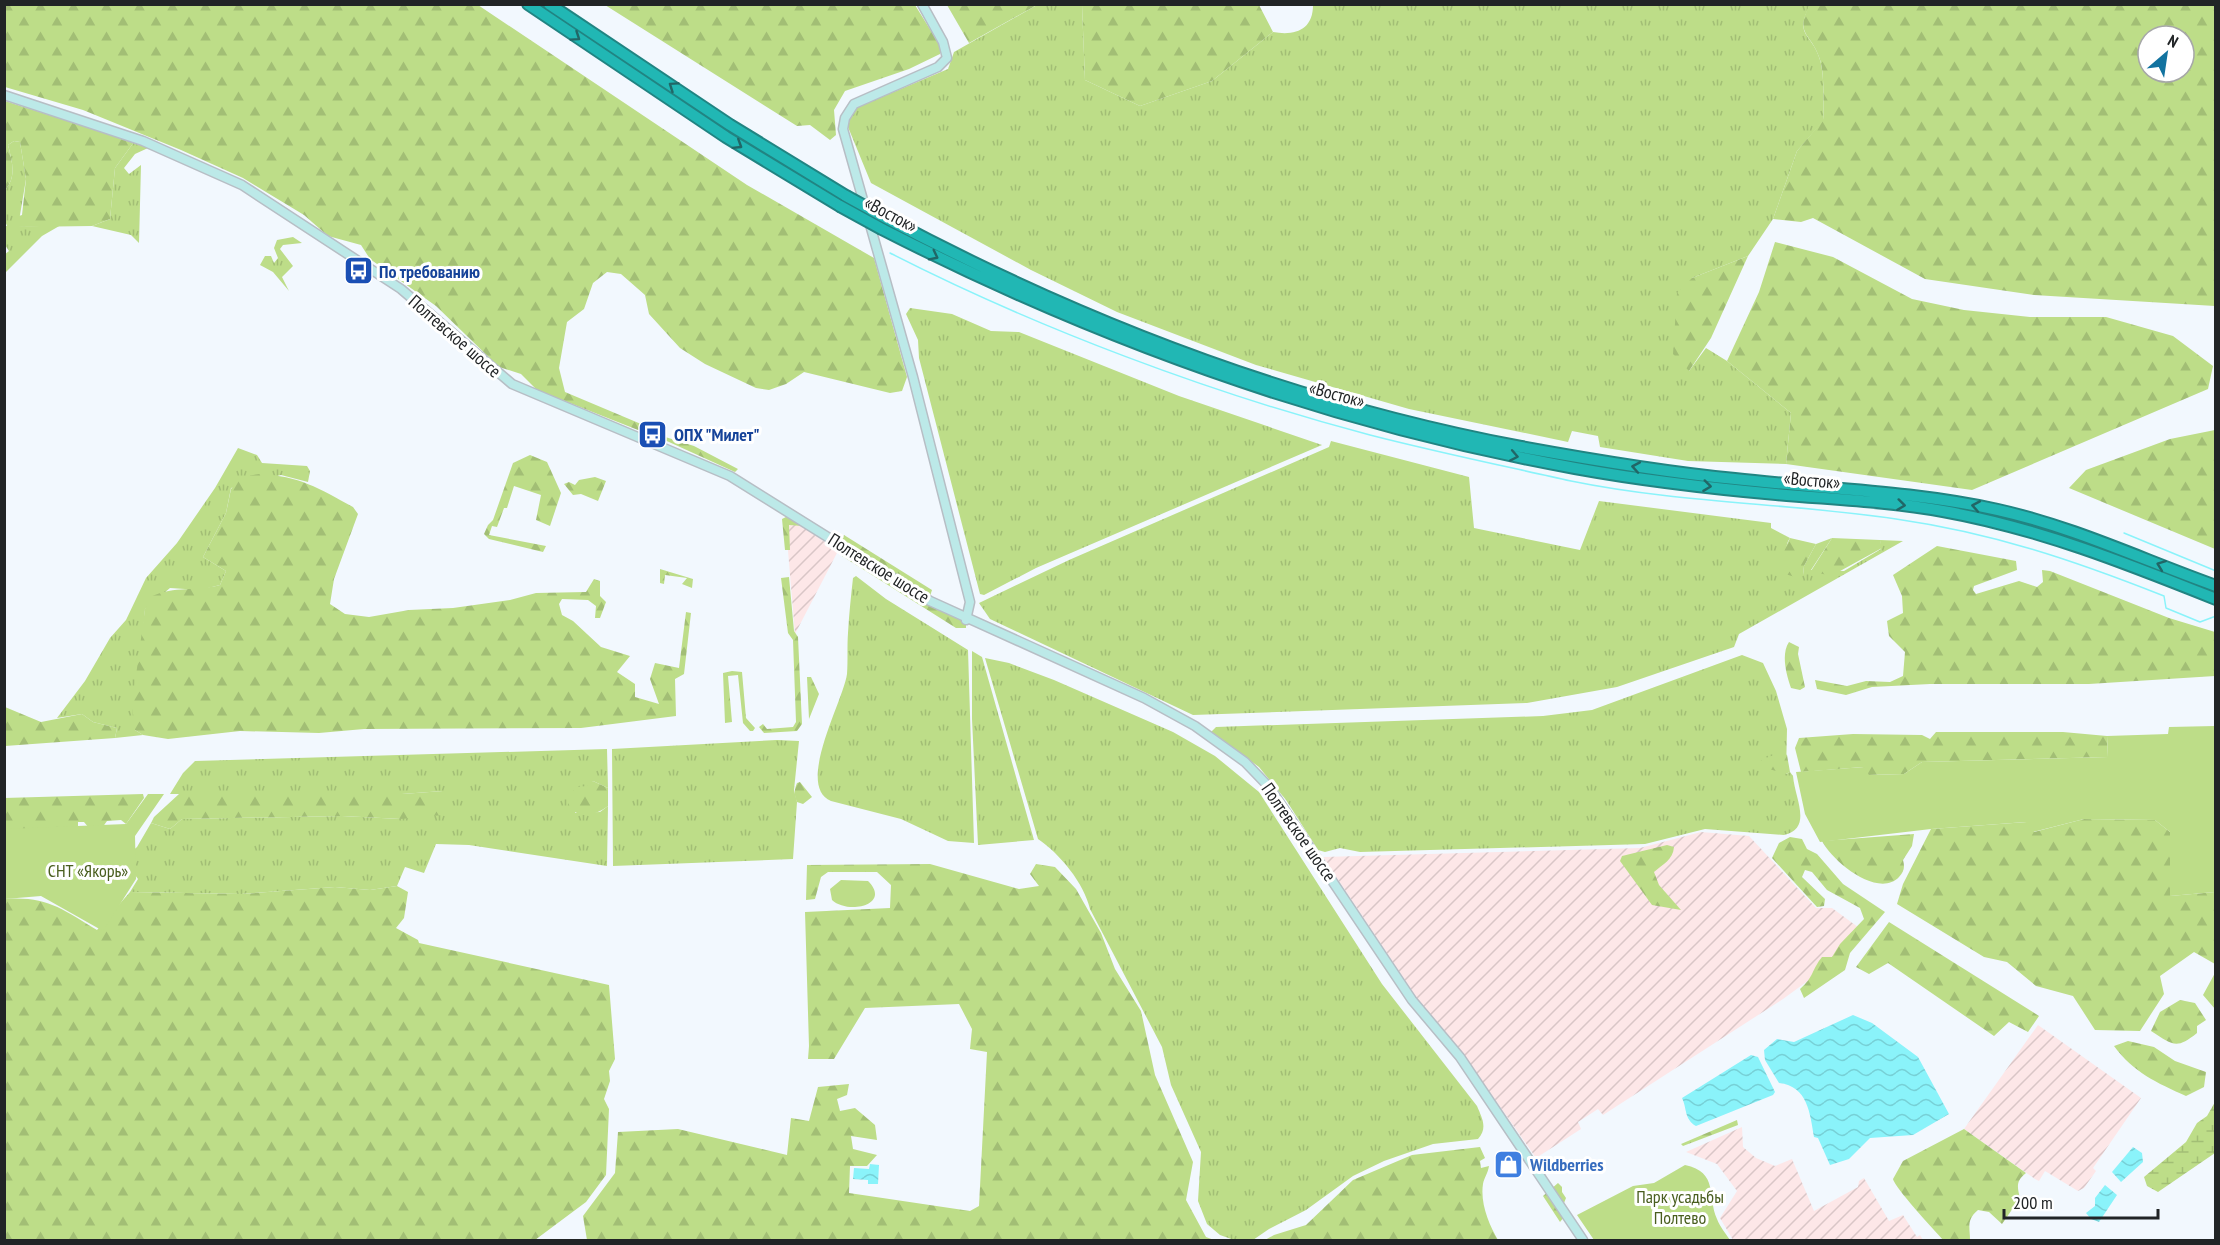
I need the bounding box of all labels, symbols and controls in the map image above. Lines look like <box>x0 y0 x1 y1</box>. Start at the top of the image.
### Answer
north arrow <box>2136 24 2196 84</box>
one-way arrow <box>569 30 580 41</box>
text: N <box>2165 30 2182 52</box>
one-way arrow <box>668 83 679 94</box>
one-way arrow <box>732 138 743 149</box>
street label: «Восток» <box>861 191 921 237</box>
one-way arrow <box>928 249 939 260</box>
bus stop icon: По требованию <box>342 255 374 287</box>
place label: По требованию <box>379 260 480 283</box>
street label: Полтевское шоссе <box>404 290 506 382</box>
street label: «Восток» <box>1307 376 1367 412</box>
bus stop icon: ОПХ "Милет" <box>637 418 669 450</box>
place label: ОПХ "Милет" <box>674 423 760 446</box>
one-way arrow <box>1509 449 1519 462</box>
one-way arrow <box>1631 461 1641 473</box>
street label: «Восток» <box>1783 466 1841 494</box>
one-way arrow <box>1702 479 1711 492</box>
one-way arrow <box>1896 499 1905 511</box>
one-way arrow <box>1971 500 1981 513</box>
street label: Полтевское шоссе <box>824 528 934 608</box>
one-way arrow <box>2156 560 2167 572</box>
street label: Полтевское шоссе <box>1257 778 1341 886</box>
park label: СНТ «Якорь» <box>48 859 128 882</box>
shop icon: Wildberries <box>1493 1148 1525 1180</box>
place label: Wildberries <box>1529 1153 1604 1176</box>
scale bar <box>2004 1182 2158 1220</box>
park label: Парк усадьбы Полтево <box>1636 1185 1724 1229</box>
text: 200 m <box>2013 1191 2053 1214</box>

